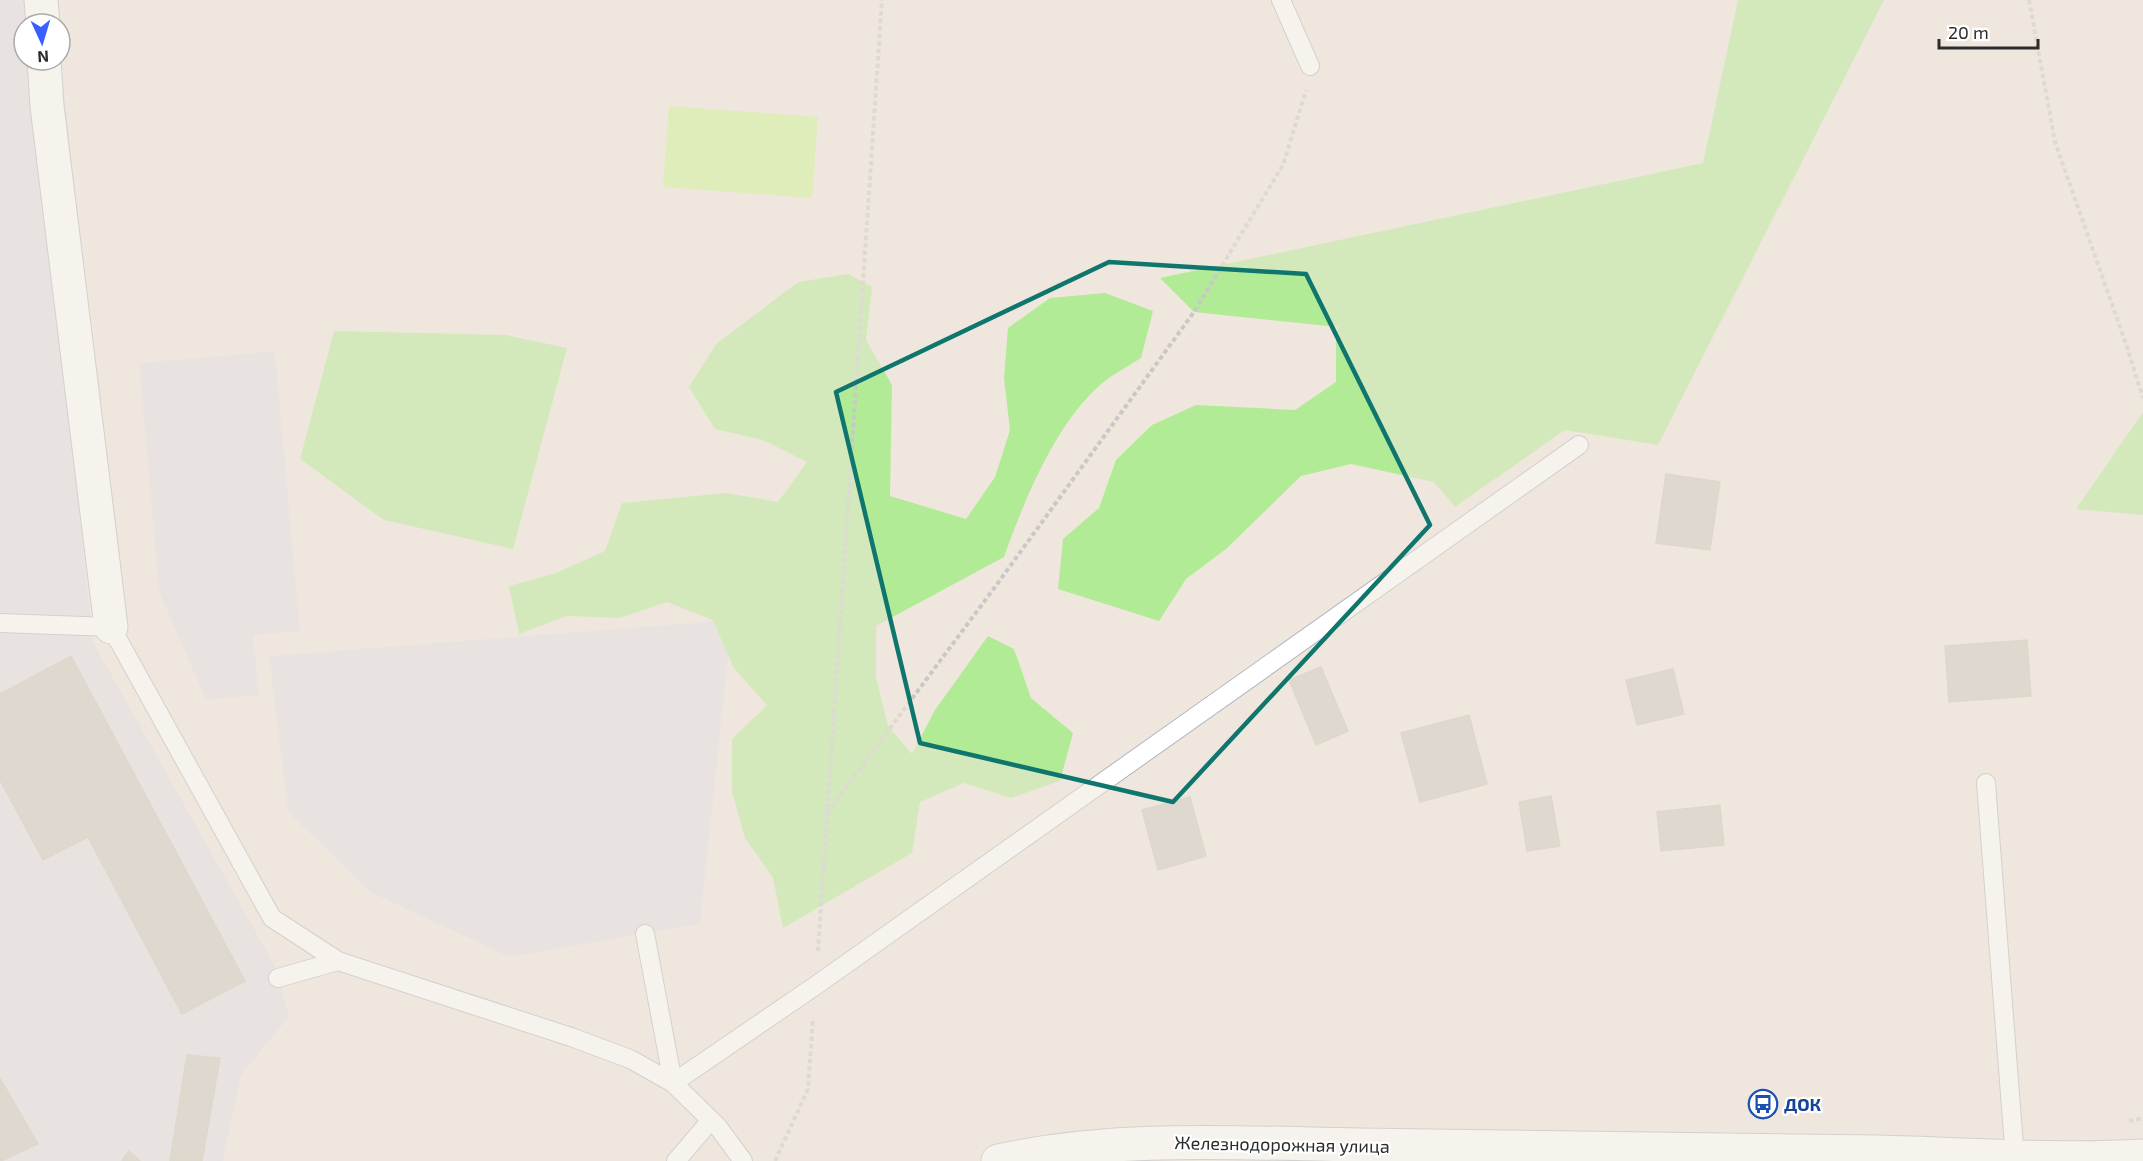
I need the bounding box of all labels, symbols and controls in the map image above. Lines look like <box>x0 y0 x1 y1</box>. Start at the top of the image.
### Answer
north arrow <box>12 12 72 72</box>
scale bar <box>1939 12 2038 50</box>
text: 20 m <box>1948 21 1989 43</box>
text: N <box>37 48 50 67</box>
bus stop icon: ДОК <box>1747 1088 1779 1120</box>
place label: ДОК <box>1784 1093 1822 1115</box>
street label: Железнодорожная улица <box>1174 1131 1390 1157</box>

